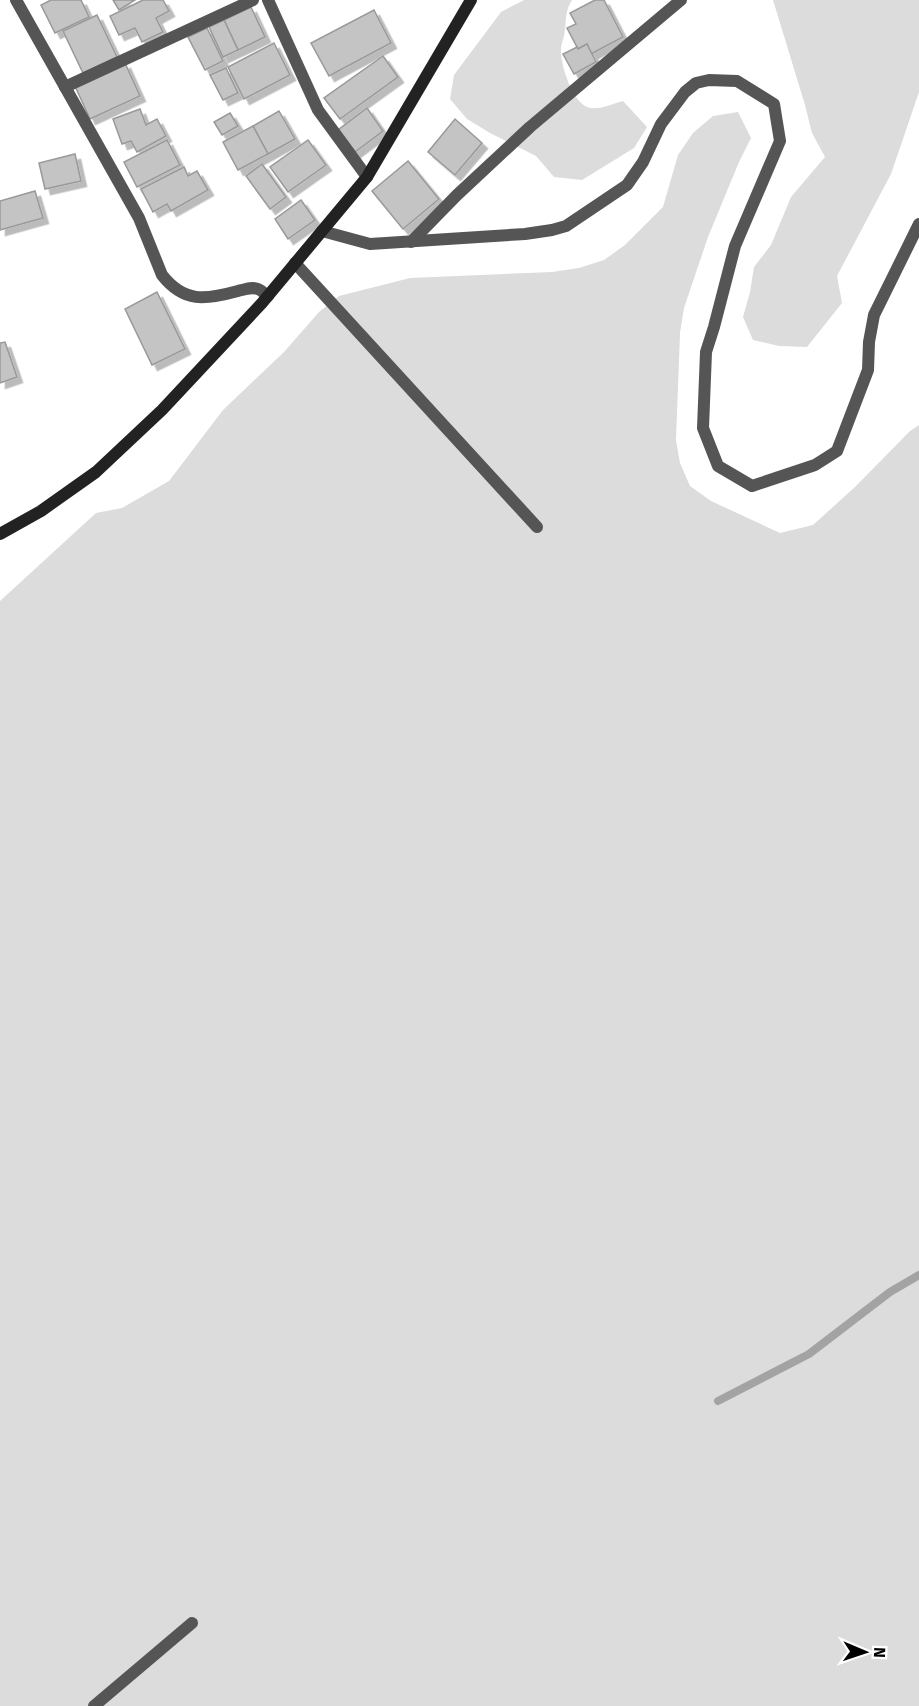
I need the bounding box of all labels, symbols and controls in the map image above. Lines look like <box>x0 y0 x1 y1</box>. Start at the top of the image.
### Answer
north arrow <box>835 1622 895 1682</box>
text: N <box>870 1647 889 1658</box>

